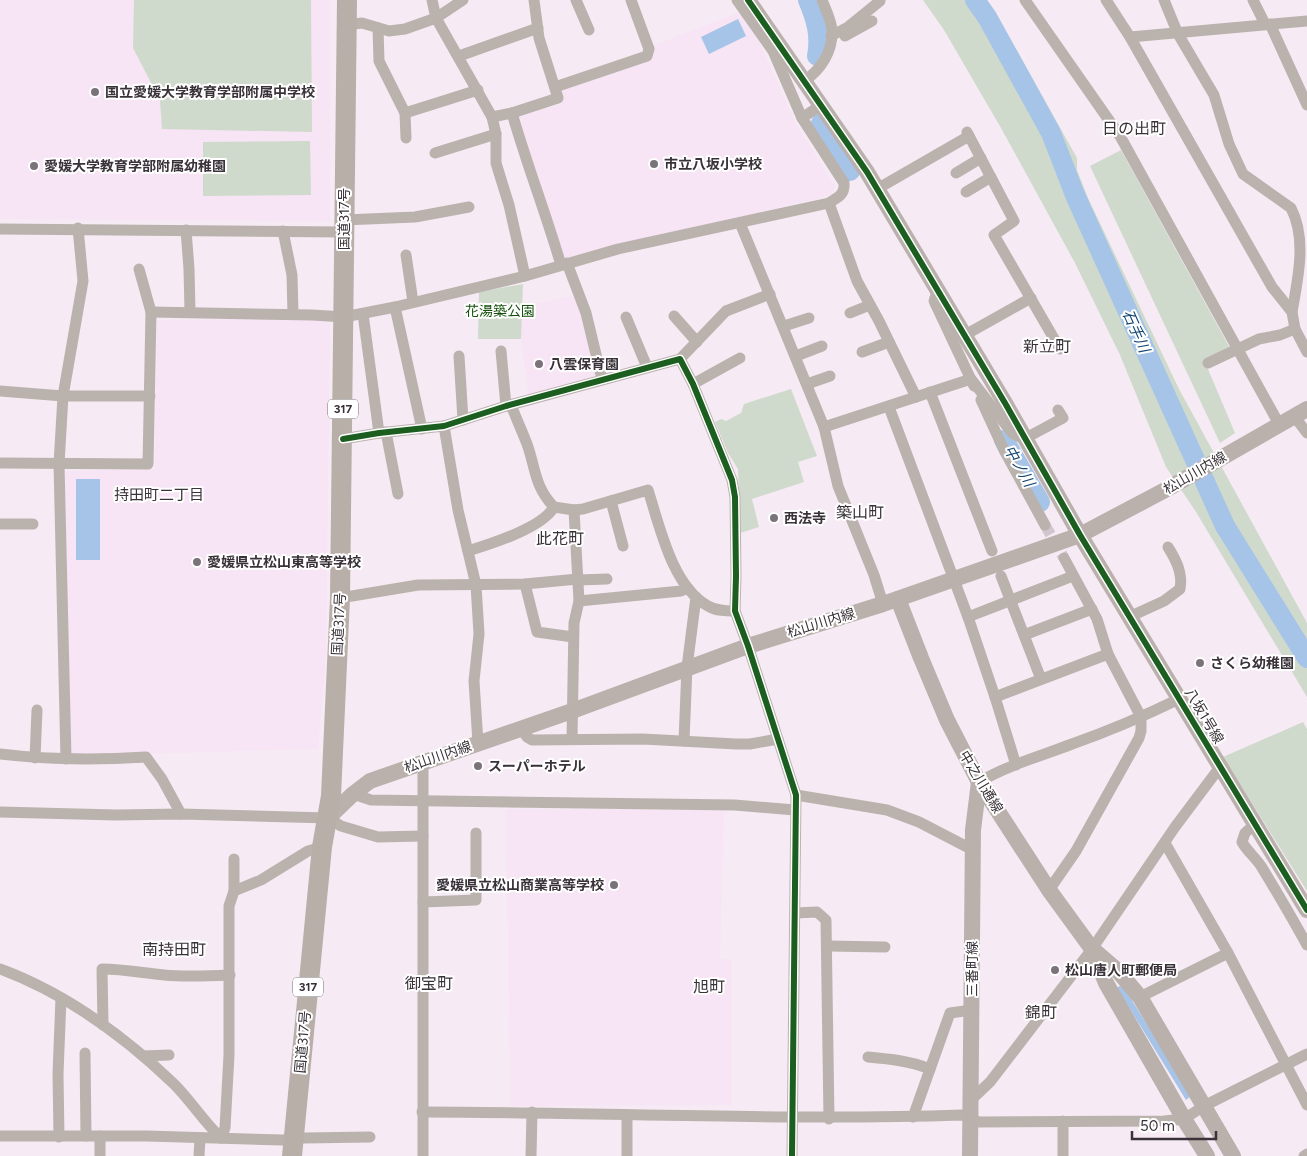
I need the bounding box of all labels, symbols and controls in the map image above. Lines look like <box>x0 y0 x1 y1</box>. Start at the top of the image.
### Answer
place label: 国立愛媛大学教育学部附属中学校 <box>105 84 315 101</box>
marker: 国立愛媛大学教育学部附属中学校 <box>89 86 101 98</box>
district label: 日の出町 <box>1102 119 1166 138</box>
place label: 市立八坂小学校 <box>664 156 762 173</box>
place label: 愛媛大学教育学部附属幼稚園 <box>44 158 226 175</box>
marker: 市立八坂小学校 <box>648 158 660 170</box>
marker: 愛媛大学教育学部附属幼稚園 <box>28 160 40 172</box>
street label: 国道317号 <box>336 188 353 250</box>
park label: 花湯築公園 <box>465 303 535 320</box>
water label: 石手川 <box>1119 307 1154 357</box>
district label: 新立町 <box>1023 337 1071 356</box>
place label: 八雲保育園 <box>549 356 619 373</box>
marker: 八雲保育園 <box>533 358 545 370</box>
road number: 317 <box>328 399 358 418</box>
water label: 中ノ川 <box>1000 442 1039 492</box>
street label: 松山川内線 <box>1160 448 1230 498</box>
district label: 持田町二丁目 <box>114 486 204 504</box>
district label: 築山町 <box>836 503 884 522</box>
place label: 西法寺 <box>784 510 826 527</box>
marker: 西法寺 <box>768 512 780 524</box>
district label: 此花町 <box>536 529 584 548</box>
place label: 愛媛県立松山東高等学校 <box>207 554 361 571</box>
marker: 愛媛県立松山東高等学校 <box>191 556 203 568</box>
street label: 国道317号 <box>329 592 349 656</box>
street label: 松山川内線 <box>785 605 857 641</box>
place label: さくら幼稚園 <box>1210 655 1294 672</box>
marker: さくら幼稚園 <box>1194 657 1206 669</box>
street label: 八坂1号線 <box>1181 685 1227 747</box>
street label: 松山川内線 <box>402 738 474 776</box>
street label: 中之川通線 <box>956 748 1006 816</box>
place label: スーパーホテル <box>488 758 586 775</box>
marker: スーパーホテル <box>472 760 484 772</box>
place label: 愛媛県立松山商業高等学校 <box>436 877 604 894</box>
marker: 愛媛県立松山商業高等学校 <box>608 879 620 891</box>
district label: 南持田町 <box>142 940 206 959</box>
street label: 三番町線 <box>964 941 981 997</box>
place label: 松山唐人町郵便局 <box>1065 962 1177 979</box>
marker: 松山唐人町郵便局 <box>1049 964 1061 976</box>
district label: 御宝町 <box>405 974 453 993</box>
district label: 旭町 <box>693 977 725 996</box>
road number: 317 <box>293 978 323 996</box>
district label: 錦町 <box>1025 1003 1057 1022</box>
street label: 国道317号 <box>292 1010 314 1074</box>
scale bar <box>1132 1108 1216 1140</box>
text: 50 m <box>1140 1117 1175 1135</box>

